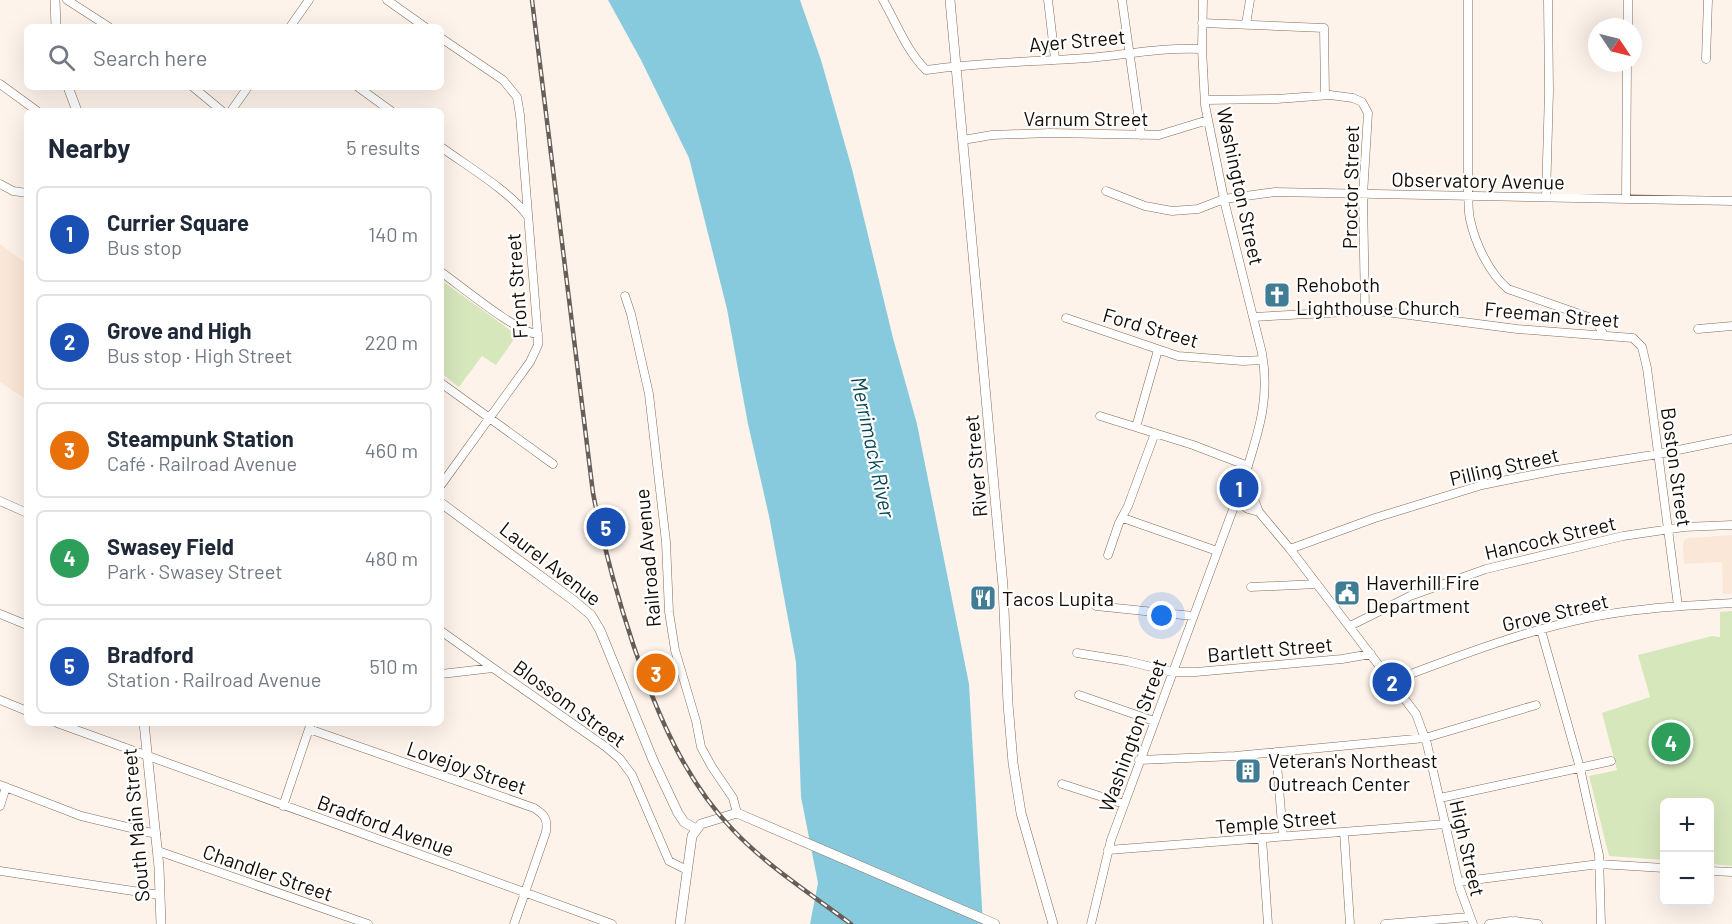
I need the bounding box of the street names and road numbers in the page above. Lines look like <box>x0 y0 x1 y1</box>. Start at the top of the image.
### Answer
street label: Ayer Street <box>1028 24 1126 56</box>
street label: Washington Street <box>1213 105 1269 267</box>
street label: Varnum Street <box>1024 106 1148 130</box>
street label: Proctor Street <box>1337 125 1363 249</box>
street label: Observatory Avenue <box>1391 166 1565 194</box>
street label: Front Street <box>500 232 532 340</box>
street label: Freeman Street <box>1483 296 1621 332</box>
street label: Ford Street <box>1101 302 1201 352</box>
street label: Boston Street <box>1657 406 1697 528</box>
street label: River Street <box>959 414 991 518</box>
street label: Pilling Street <box>1447 442 1561 490</box>
street label: Railroad Avenue <box>629 488 665 628</box>
street label: Hancock Street <box>1482 510 1618 564</box>
street label: Laurel Avenue <box>495 516 607 610</box>
street label: Grove Street <box>1500 588 1610 636</box>
street label: Bartlett Street <box>1206 632 1334 666</box>
street label: Blossom Street <box>509 654 631 752</box>
street label: Washington Street <box>1093 655 1171 815</box>
street label: Lovejoy Street <box>404 735 530 799</box>
street label: South Main Street <box>116 747 154 903</box>
street label: Bradford Avenue <box>314 789 458 861</box>
street label: High Street <box>1445 797 1491 899</box>
street label: Temple Street <box>1214 804 1338 838</box>
street label: Chandler Street <box>200 839 336 905</box>

